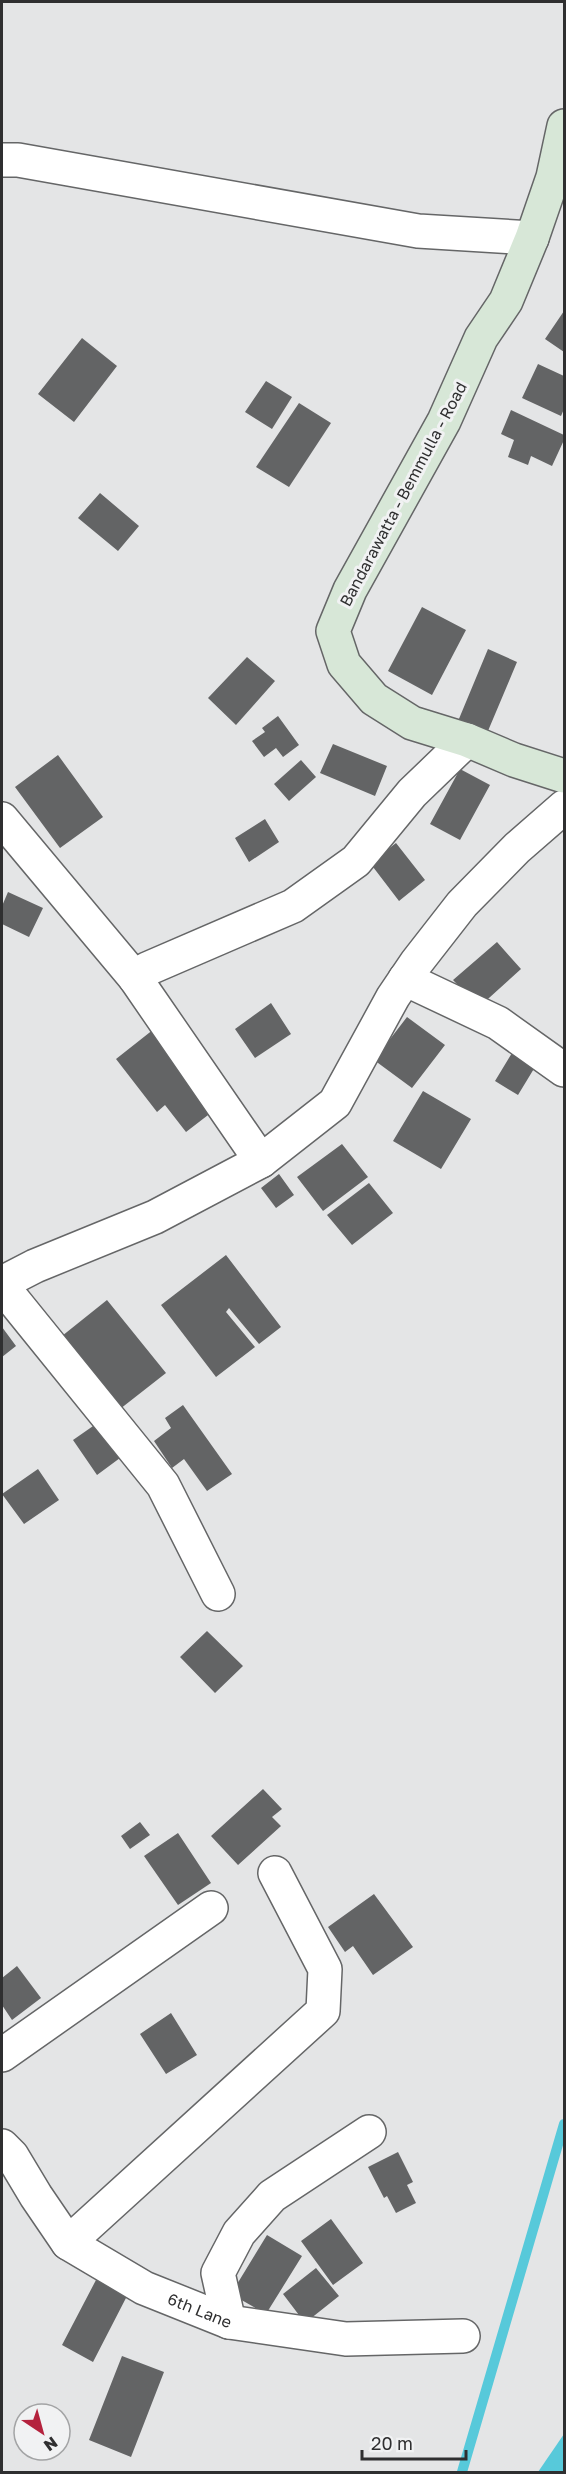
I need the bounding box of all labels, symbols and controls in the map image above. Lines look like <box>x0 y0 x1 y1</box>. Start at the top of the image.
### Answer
street label: Bandarawatta - Bemmulla - Road <box>335 378 471 610</box>
street label: 6th Lane <box>165 2288 235 2332</box>
north arrow <box>12 2402 72 2462</box>
scale bar <box>362 2423 466 2461</box>
text: N <box>40 2432 62 2456</box>
text: 20 m <box>371 2432 413 2454</box>

